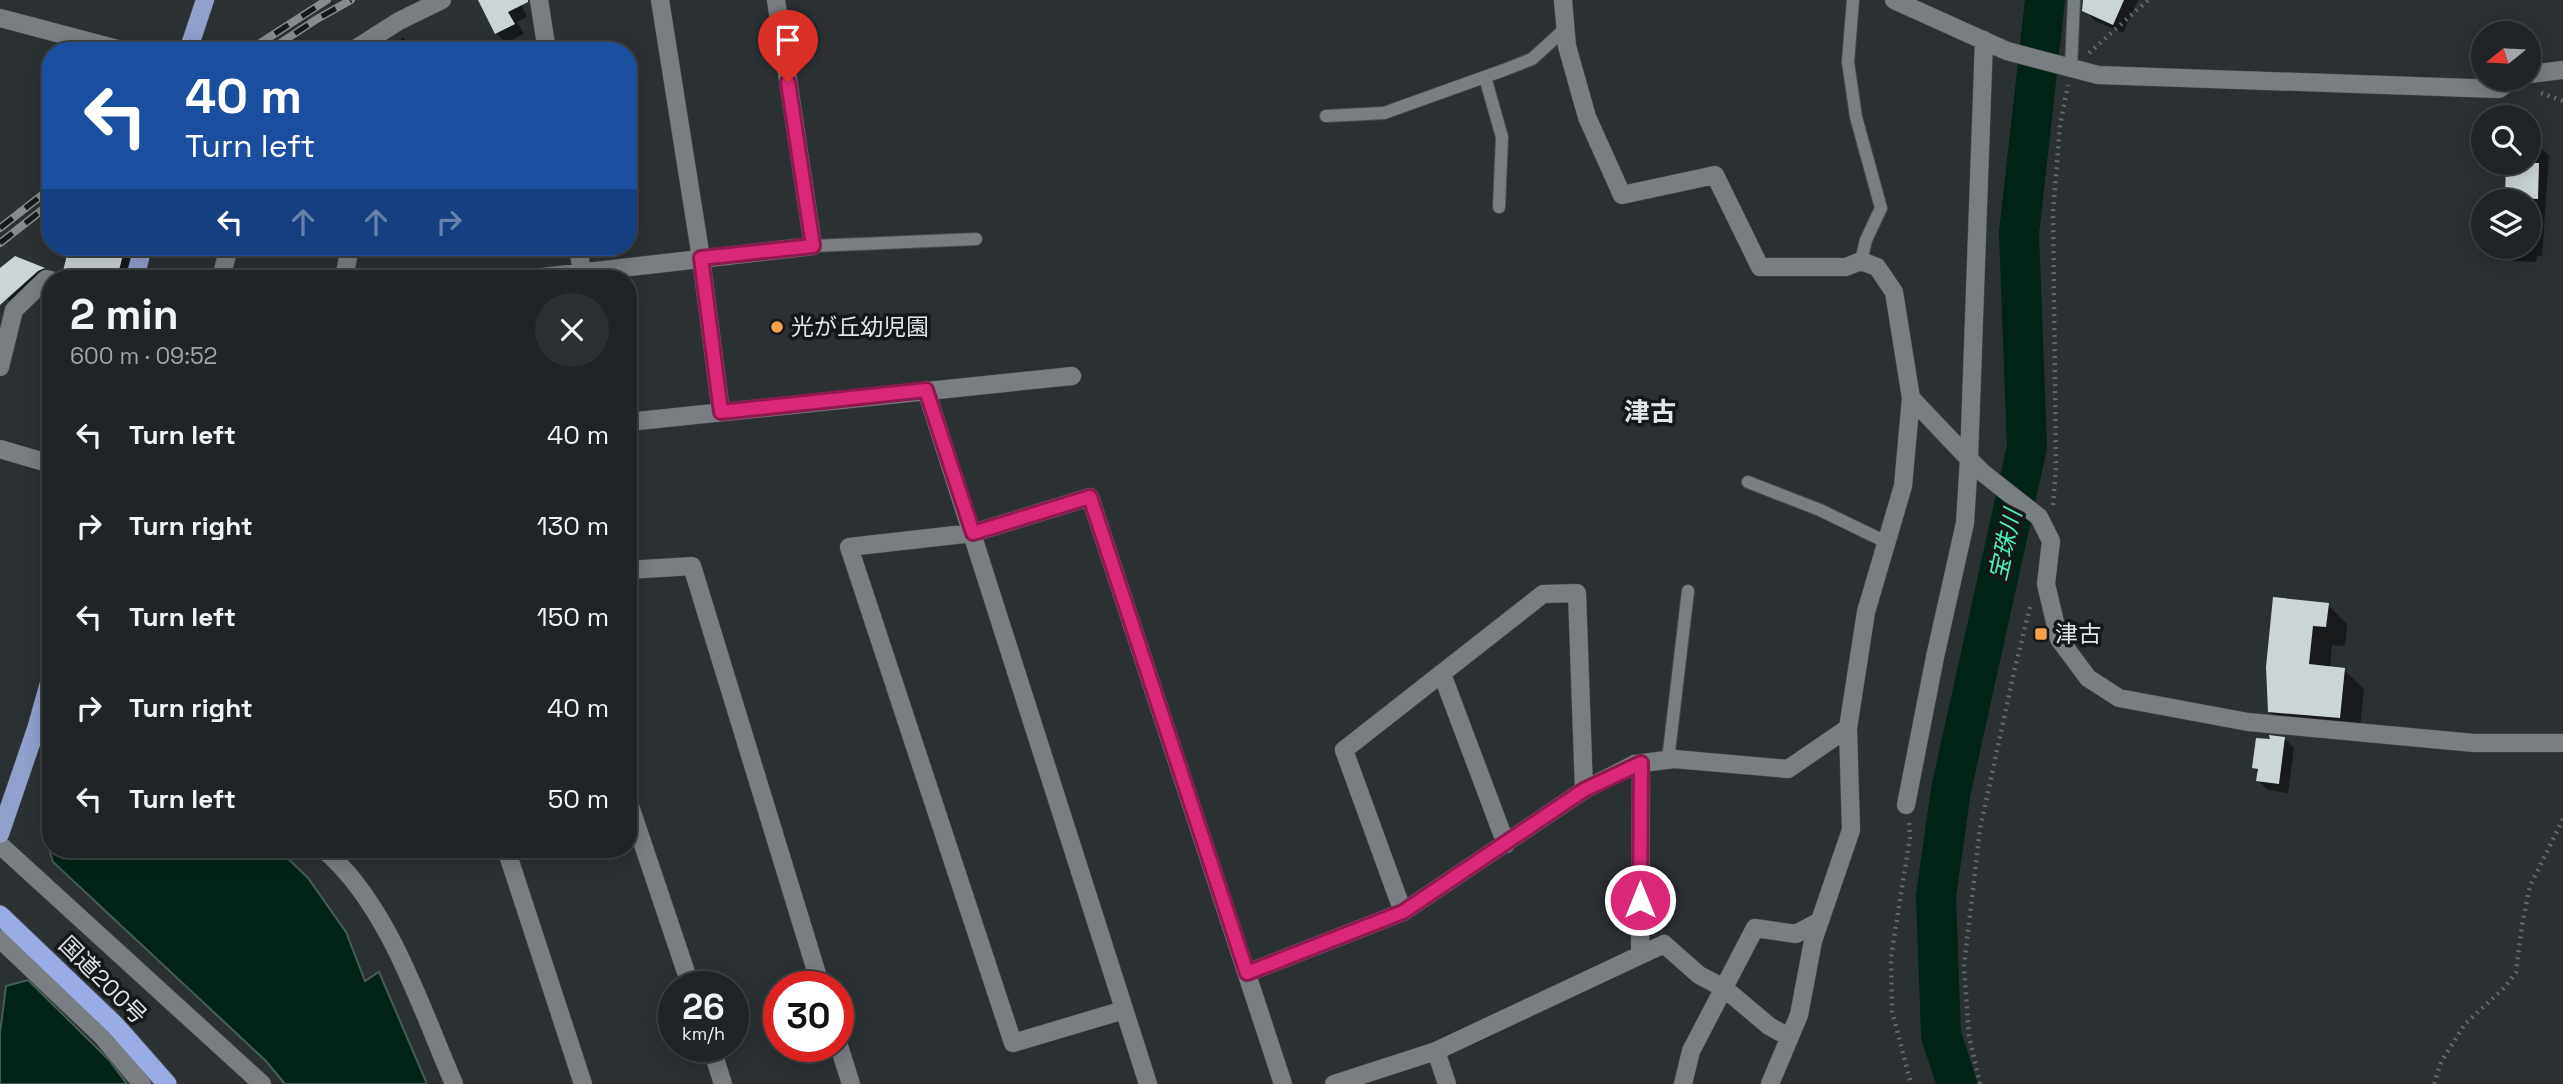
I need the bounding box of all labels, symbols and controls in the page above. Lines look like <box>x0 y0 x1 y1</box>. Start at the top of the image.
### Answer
pin <box>758 10 818 82</box>
icon: arrive <box>769 21 807 59</box>
north arrow <box>2471 21 2541 91</box>
map controls <box>2471 21 2541 259</box>
text: 40 m <box>185 65 302 127</box>
icon: left <box>70 70 161 161</box>
button: search <box>2471 105 2541 175</box>
text: Turn left <box>185 126 315 166</box>
button: layers <box>2471 189 2541 259</box>
icon: left <box>211 203 249 241</box>
icon: ahead <box>284 203 322 241</box>
icon: ahead <box>357 203 395 241</box>
icon: right <box>430 203 468 241</box>
text: 2 min <box>70 288 179 341</box>
button: close <box>535 293 609 367</box>
place label: 光が丘幼児園 <box>791 312 929 342</box>
marker: 光が丘幼児園 <box>769 319 785 335</box>
text: 600 m · 09:52 <box>70 341 217 371</box>
district label: 津古 <box>1624 395 1676 429</box>
icon: left <box>70 416 108 454</box>
text: Turn left <box>129 418 236 452</box>
text: 40 m <box>547 418 609 452</box>
water label: 宝珠川 <box>1982 504 2029 584</box>
icon: right <box>70 507 108 545</box>
text: Turn right <box>129 509 253 543</box>
text: 130 m <box>537 509 609 543</box>
icon: left <box>70 598 108 636</box>
text: Turn left <box>129 600 236 634</box>
text: 150 m <box>537 600 609 634</box>
place label: 津古 <box>2055 619 2101 649</box>
marker: 津古 <box>2033 626 2049 642</box>
icon: right <box>70 689 108 727</box>
text: Turn right <box>129 691 253 725</box>
text: 40 m <box>547 691 609 725</box>
icon: left <box>70 780 108 818</box>
text: Turn left <box>129 782 236 816</box>
text: 50 m <box>548 782 609 816</box>
position arrow <box>1603 863 1677 937</box>
street label: 国道200号 <box>53 930 153 1030</box>
speed limit sign: 30 <box>763 971 854 1062</box>
text: 26 <box>682 985 725 1029</box>
text: km/h <box>682 1022 725 1045</box>

